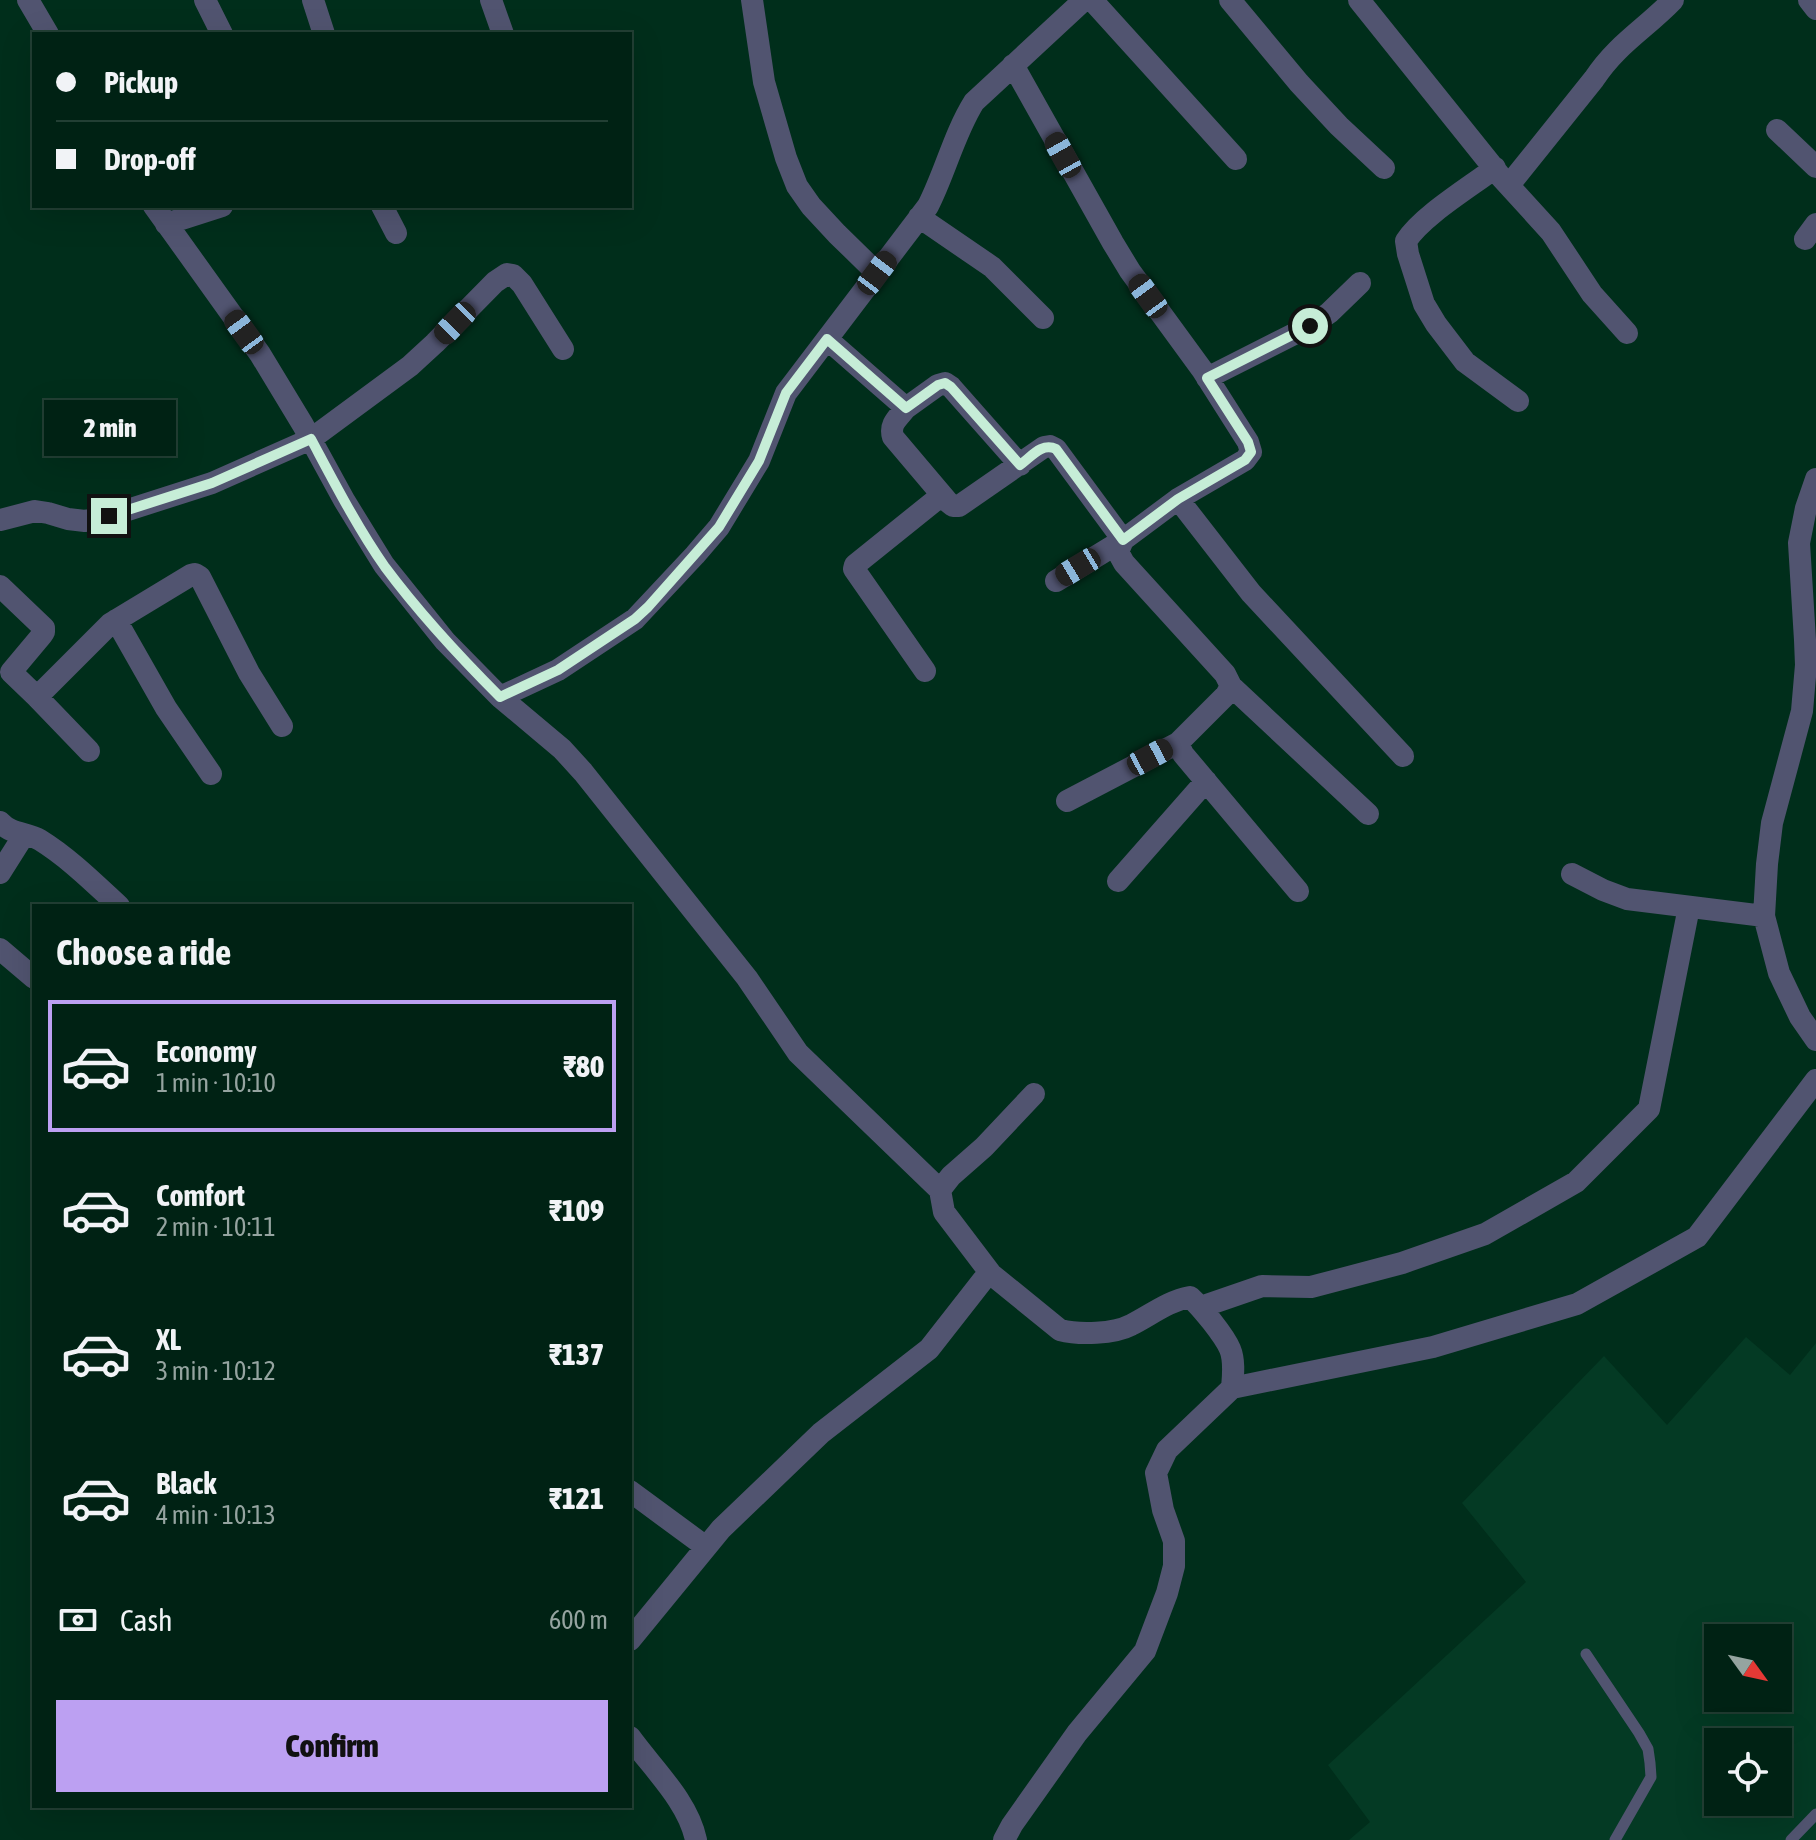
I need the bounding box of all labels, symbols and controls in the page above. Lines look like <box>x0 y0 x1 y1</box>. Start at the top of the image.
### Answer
text: Pickup <box>104 65 178 99</box>
car <box>1041 128 1085 182</box>
text: Drop-off <box>104 142 196 176</box>
car <box>853 247 901 299</box>
car <box>1124 270 1172 322</box>
car <box>430 297 480 349</box>
car <box>220 306 268 358</box>
route start <box>1292 308 1328 344</box>
callout: 2 min <box>43 400 175 456</box>
text: 2 min <box>83 413 137 443</box>
route end <box>91 498 127 534</box>
car <box>1051 544 1105 590</box>
car <box>1123 735 1177 779</box>
text: Choose a ride <box>56 931 231 973</box>
icon: car <box>60 1030 132 1102</box>
text: Economy <box>156 1034 257 1068</box>
text: ₹80 <box>563 1049 604 1083</box>
text: 1 min · 10:10 <box>156 1068 276 1098</box>
icon: car <box>60 1174 132 1246</box>
text: Comfort <box>156 1178 245 1212</box>
text: ₹109 <box>549 1193 604 1227</box>
text: 2 min · 10:11 <box>156 1212 276 1242</box>
icon: car <box>60 1318 132 1390</box>
text: XL <box>156 1322 181 1356</box>
text: ₹137 <box>549 1337 604 1371</box>
text: 3 min · 10:12 <box>156 1356 276 1386</box>
icon: car <box>60 1462 132 1534</box>
text: Black <box>156 1466 216 1500</box>
text: ₹121 <box>549 1481 604 1515</box>
text: 4 min · 10:13 <box>156 1500 276 1530</box>
icon: cash <box>56 1598 100 1642</box>
text: Cash <box>120 1603 173 1637</box>
text: 600 m <box>549 1605 608 1635</box>
north arrow <box>1704 1624 1792 1712</box>
map controls <box>1704 1624 1792 1816</box>
button: Confirm <box>56 1700 608 1792</box>
button: locate <box>1704 1728 1792 1816</box>

